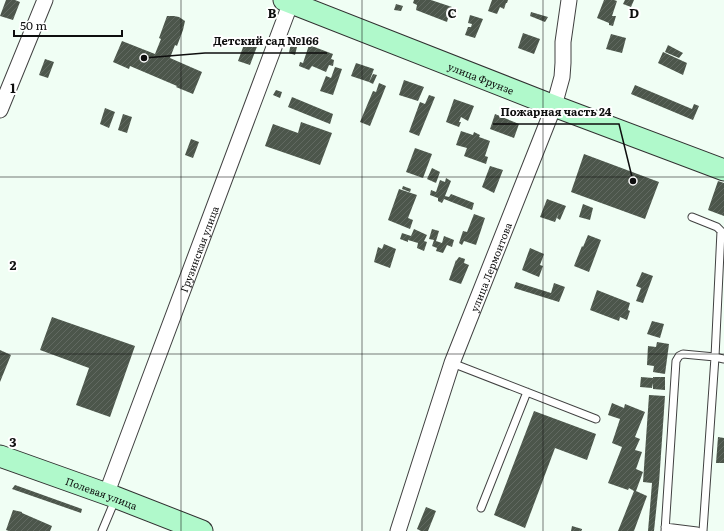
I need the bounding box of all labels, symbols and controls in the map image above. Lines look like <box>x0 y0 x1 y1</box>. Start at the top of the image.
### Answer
text: B <box>268 3 277 22</box>
text: C <box>447 3 457 22</box>
text: D <box>629 3 639 22</box>
scale bar <box>14 12 122 38</box>
text: 50 m <box>20 16 47 34</box>
callout: Детский сад №166 <box>205 30 327 53</box>
text: Детский сад №166 <box>213 32 319 48</box>
street label: улица Фрунзе <box>446 58 516 97</box>
text: 1 <box>10 78 16 97</box>
callout: Пожарная часть 24 <box>493 101 619 124</box>
text: Пожарная часть 24 <box>501 103 612 119</box>
street label: Грузинская улица <box>175 203 222 294</box>
street label: улица Лермонтова <box>466 219 515 314</box>
text: 2 <box>10 255 17 274</box>
text: 3 <box>9 432 17 451</box>
street label: Полевая улица <box>64 473 140 513</box>

